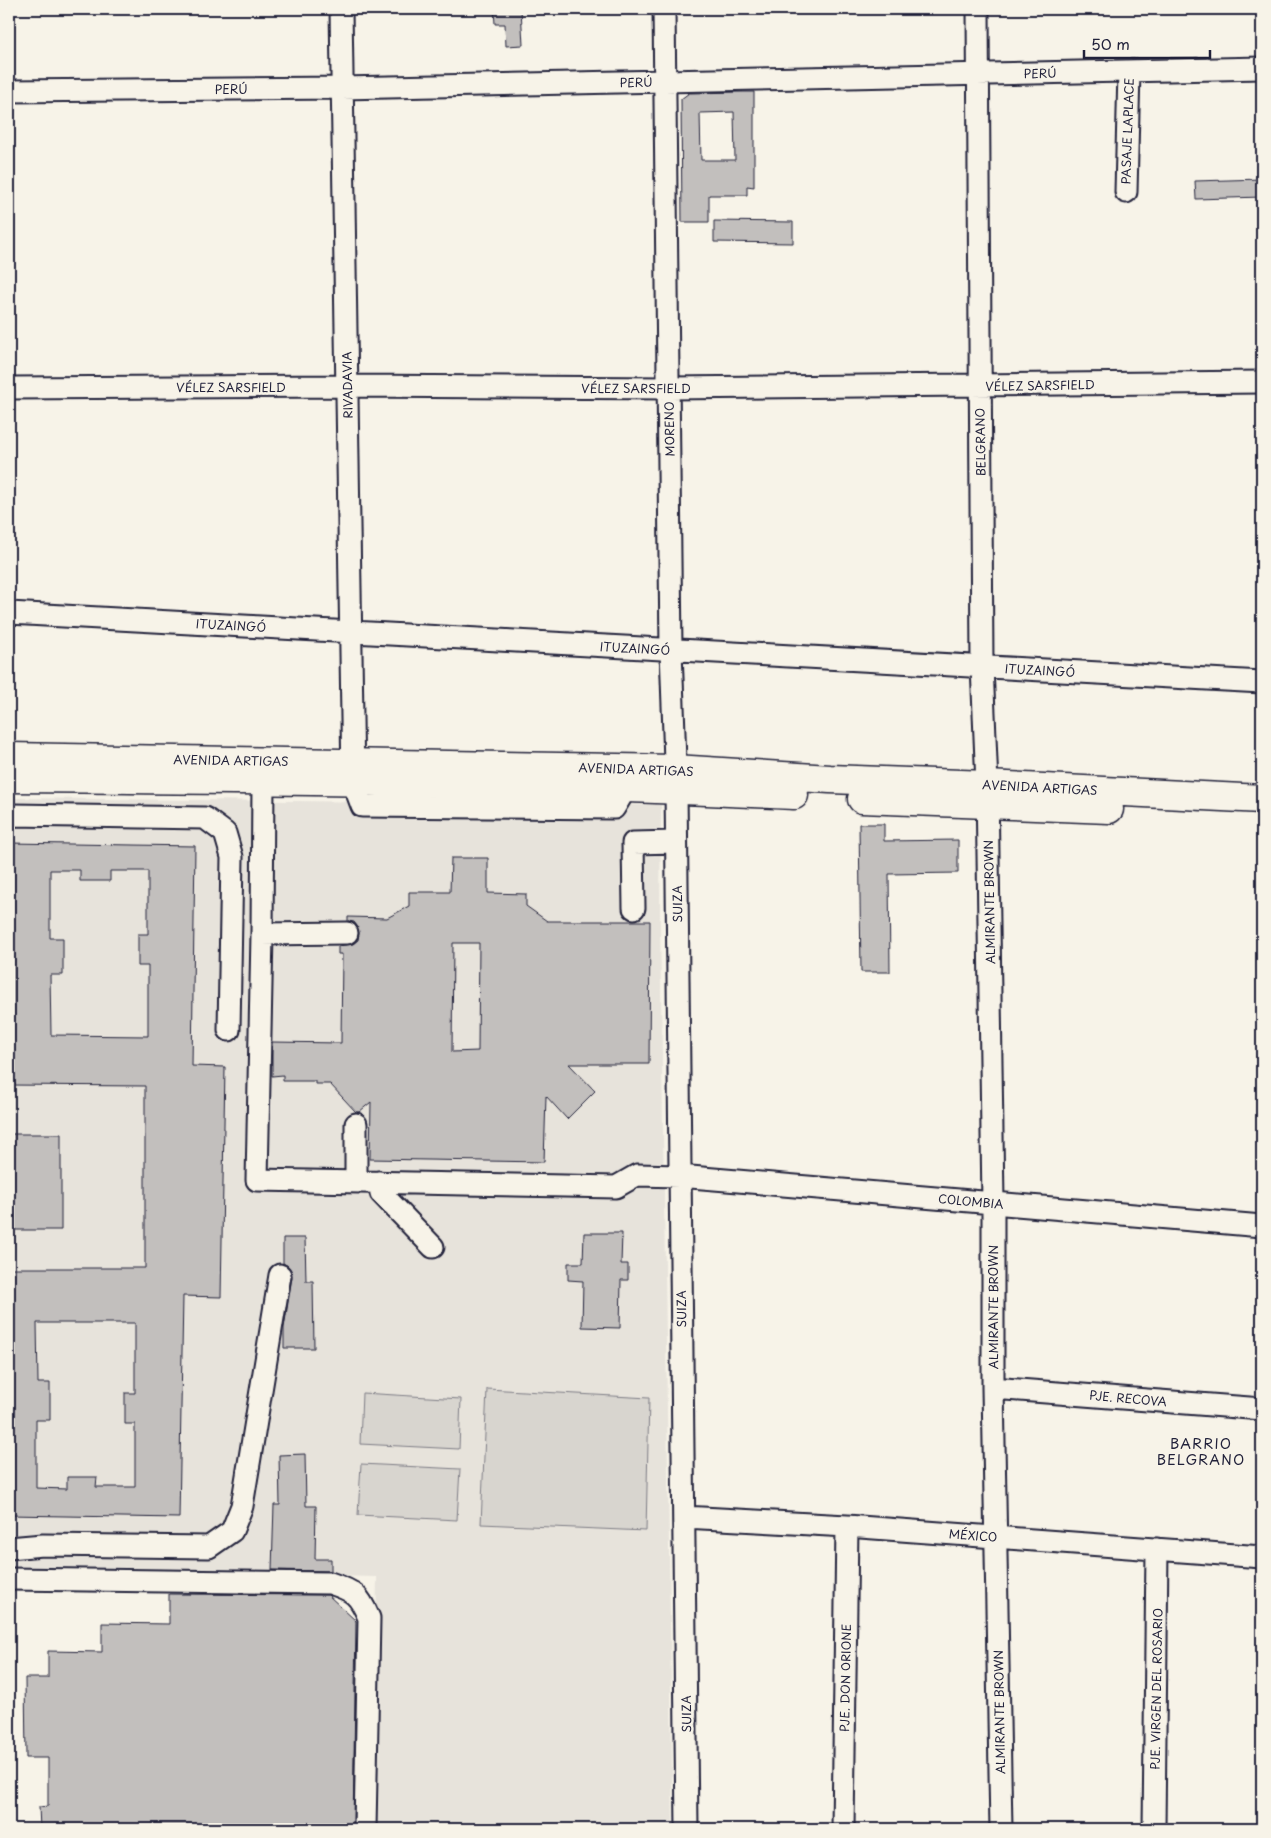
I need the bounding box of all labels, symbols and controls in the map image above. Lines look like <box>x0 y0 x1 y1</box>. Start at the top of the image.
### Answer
scale bar <box>1084 28 1210 60</box>
text: 50 m <box>1091 32 1130 55</box>
street label: PERÚ <box>1023 64 1057 82</box>
street label: PERÚ <box>619 73 653 91</box>
street label: PASAJE LAPLACE <box>1116 77 1138 185</box>
street label: PERÚ <box>214 80 248 98</box>
street label: RIVADAVIA <box>337 351 357 419</box>
street label: VÉLEZ SARSFIELD <box>985 375 1095 395</box>
street label: VÉLEZ SARSFIELD <box>176 378 286 396</box>
street label: VÉLEZ SARSFIELD <box>581 379 691 397</box>
street label: MORENO <box>660 401 678 457</box>
street label: BELGRANO <box>970 408 990 476</box>
street label: ITUZAINGÓ <box>195 614 267 636</box>
street label: ITUZAINGÓ <box>599 637 671 659</box>
street label: ITUZAINGÓ <box>1004 659 1076 681</box>
street label: AVENIDA ARTIGAS <box>173 750 289 770</box>
street label: AVENIDA ARTIGAS <box>578 758 694 780</box>
street label: AVENIDA ARTIGAS <box>982 775 1098 799</box>
street label: ALMIRANTE BROWN <box>979 840 999 964</box>
street label: SUIZA <box>668 885 686 923</box>
street label: COLOMBIA <box>937 1189 1005 1213</box>
street label: ALMIRANTE BROWN <box>984 1245 1002 1369</box>
street label: SUIZA <box>672 1290 690 1328</box>
street label: PJE. RECOVA <box>1088 1386 1168 1410</box>
district label: BARRIO BELGRANO <box>1157 1433 1245 1470</box>
street label: MÉXICO <box>948 1524 998 1546</box>
street label: PJE. VIRGEN DEL ROSARIO <box>1146 1608 1166 1770</box>
street label: PJE. DON ORIONE <box>835 1624 855 1732</box>
street label: ALMIRANTE BROWN <box>989 1650 1009 1774</box>
street label: SUIZA <box>677 1695 695 1733</box>

